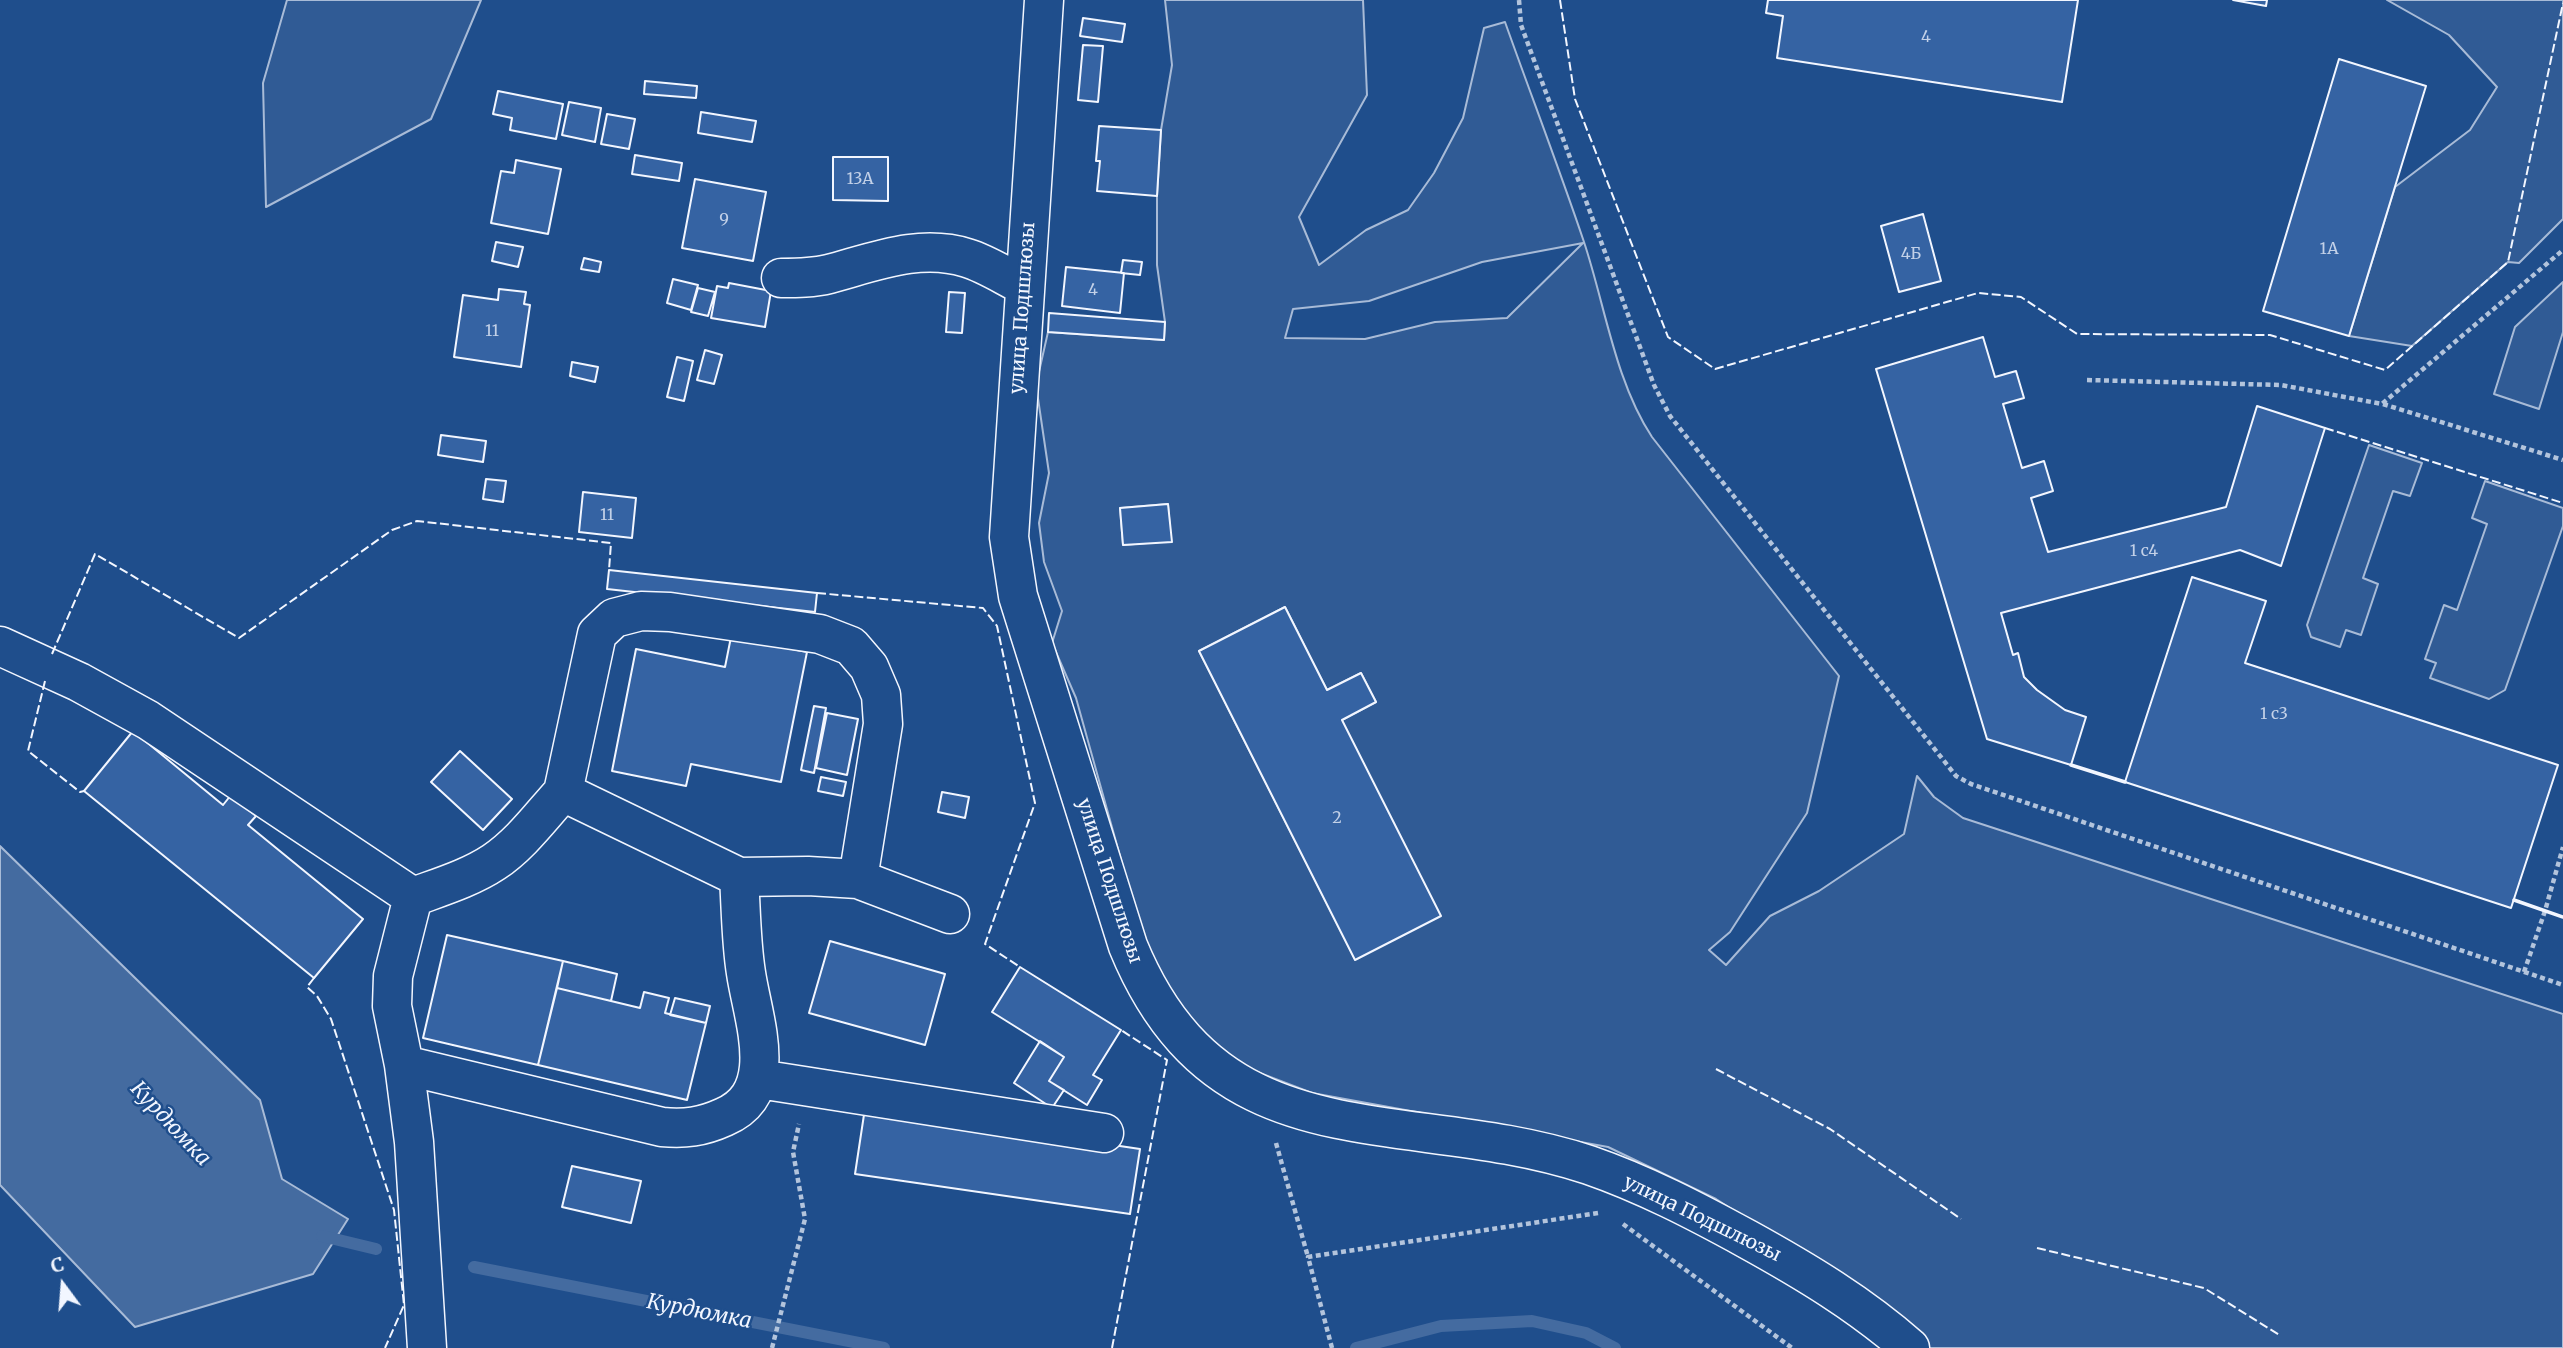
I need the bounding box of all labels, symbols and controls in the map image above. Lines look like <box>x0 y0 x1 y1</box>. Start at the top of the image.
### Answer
house number: 4 <box>1921 27 1931 47</box>
house number: 13А <box>847 169 873 189</box>
house number: 9 <box>719 210 729 230</box>
street label: улица Подшлюзы <box>1006 221 1040 395</box>
house number: 1А <box>2320 239 2338 259</box>
house number: 4Б <box>1901 244 1921 264</box>
house number: 4 <box>1088 280 1098 300</box>
house number: 11 <box>485 321 499 341</box>
house number: 11 <box>600 505 614 525</box>
house number: 1 с4 <box>2130 541 2158 561</box>
house number: 1 с3 <box>2260 704 2288 724</box>
street label: улица Подшлюзы <box>1072 796 1146 966</box>
house number: 2 <box>1332 808 1342 828</box>
water label: Курдюмка <box>125 1077 215 1171</box>
street label: улица Подшлюзы <box>1620 1171 1784 1267</box>
north arrow <box>28 1250 98 1320</box>
text: С <box>48 1252 67 1278</box>
water label: Курдюмка <box>644 1289 754 1335</box>

